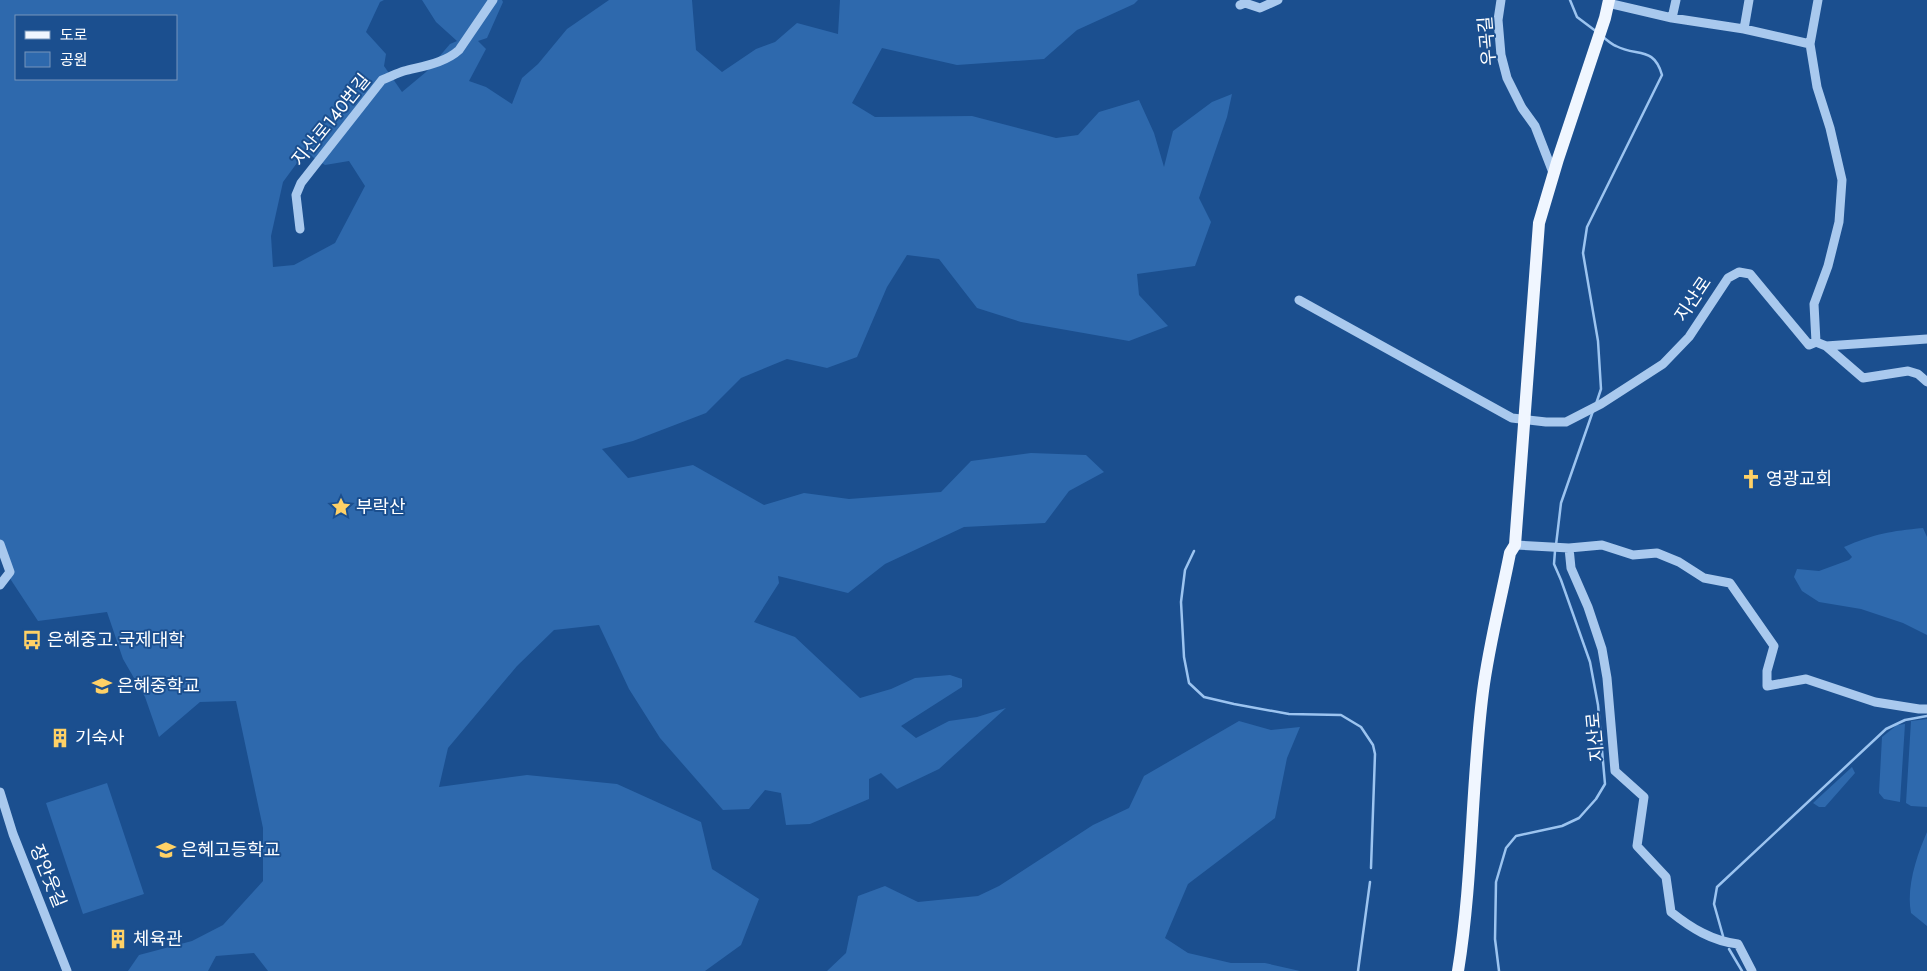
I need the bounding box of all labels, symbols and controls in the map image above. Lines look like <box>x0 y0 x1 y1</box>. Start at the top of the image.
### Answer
legend <box>15 15 178 80</box>
street label: 우곡길 <box>1472 15 1502 67</box>
text: 도로 <box>60 24 88 46</box>
text: 공원 <box>60 49 88 71</box>
street label: 지산로140번길 <box>286 68 376 172</box>
street label: 지산로 <box>1668 271 1718 327</box>
place label: 영광교회 <box>1766 466 1832 492</box>
church icon: 영광교회 <box>1740 468 1762 490</box>
place label: 부락산 <box>356 494 406 520</box>
place icon: 부락산 <box>330 496 352 518</box>
place label: 은혜중고.국제대학 <box>47 627 185 653</box>
bus stop icon: 은혜중고.국제대학 <box>21 629 43 651</box>
place label: 은혜중학교 <box>117 673 200 699</box>
school or university icon: 은혜중학교 <box>91 675 113 697</box>
street label: 지산로 <box>1580 711 1610 763</box>
place label: 기숙사 <box>75 725 125 751</box>
building icon: 기숙사 <box>49 727 71 749</box>
place label: 은혜고등학교 <box>181 837 280 863</box>
school or university icon: 은혜고등학교 <box>155 839 177 861</box>
street label: 장안웃길 <box>24 840 72 912</box>
place label: 체육관 <box>133 926 183 952</box>
building icon: 체육관 <box>107 928 129 950</box>

